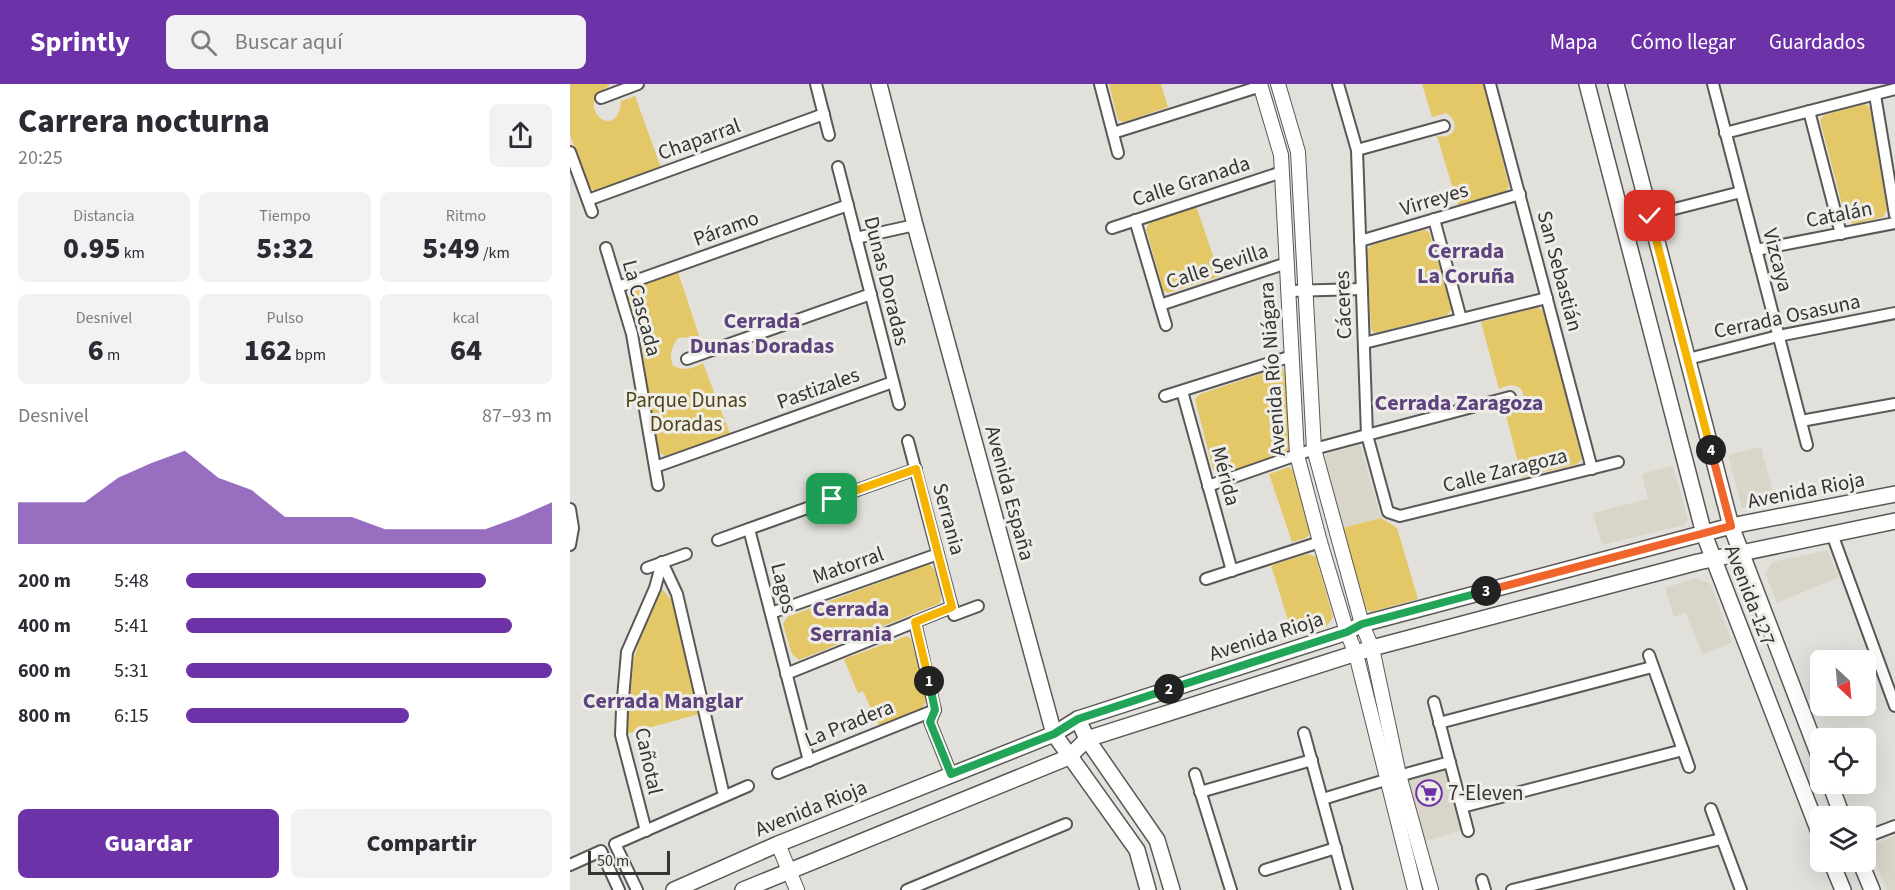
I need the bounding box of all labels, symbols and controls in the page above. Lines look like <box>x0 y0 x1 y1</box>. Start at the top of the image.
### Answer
search box <box>166 15 586 69</box>
text: Sprintly <box>30 22 130 62</box>
icon: search <box>187 26 220 59</box>
text: Buscar aquí <box>235 26 343 58</box>
text: Mapa <box>1550 27 1598 57</box>
text: Cómo llegar <box>1631 27 1736 57</box>
text: Guardados <box>1769 27 1865 57</box>
text: Carrera nocturna <box>18 98 270 145</box>
button: share <box>489 104 552 167</box>
street label: Chaparral <box>653 110 745 168</box>
text: 20:25 <box>18 144 63 172</box>
street label: Calle Granada <box>1128 148 1254 214</box>
street label: Virreyes <box>1396 174 1472 224</box>
pin <box>1624 190 1675 241</box>
street label: Catalán <box>1803 193 1875 235</box>
icon: check <box>1633 199 1666 232</box>
street label: Páramo <box>689 202 763 254</box>
text: Distancia <box>73 205 135 227</box>
text: Tiempo <box>259 205 311 227</box>
text: Ritmo <box>446 205 486 227</box>
street label: San Sebastián <box>1529 207 1591 335</box>
street label: Dunas Doradas <box>856 213 918 349</box>
street label: Vizcaya <box>1755 225 1801 295</box>
text: 0.95 <box>63 227 120 270</box>
text: 5:32 <box>256 227 314 270</box>
text: 5:49 <box>422 227 480 270</box>
street label: Calle Sevilla <box>1162 235 1272 297</box>
district label: Cerrada La Coruña <box>1417 235 1515 292</box>
text: km <box>120 242 145 264</box>
text: /km <box>480 242 510 264</box>
street label: La Cascada <box>615 257 669 359</box>
street label: Cáceres <box>1327 270 1359 340</box>
street label: Avenida Río Niágara <box>1251 281 1293 457</box>
street label: Cerrada Osasuna <box>1711 286 1863 346</box>
district label: Cerrada Dunas Doradas <box>690 305 835 362</box>
text: Desnivel <box>76 307 132 329</box>
text: Pulso <box>266 307 304 329</box>
text: kcal <box>453 307 479 329</box>
text: 6 <box>88 329 104 372</box>
text: 162 <box>244 329 292 372</box>
text: 64 <box>450 329 482 372</box>
text: m <box>104 344 120 366</box>
text: bpm <box>292 344 326 366</box>
street label: Pastizales <box>773 359 864 417</box>
park label: Parque Dunas Doradas <box>625 385 747 439</box>
district label: Cerrada Zaragoza <box>1375 387 1543 419</box>
text: Desnivel <box>18 402 89 430</box>
text: 87–93 m <box>482 402 552 430</box>
street label: Avenida España <box>978 422 1042 564</box>
pin: 4 <box>1696 435 1726 465</box>
text: 4 <box>1707 439 1715 461</box>
street label: Calle Zaragoza <box>1440 440 1570 500</box>
street label: Mérida <box>1204 443 1248 509</box>
street label: Avenida Rioja <box>1745 464 1867 516</box>
pin <box>806 473 857 524</box>
street label: Serrania <box>925 480 973 558</box>
icon: arrive <box>815 482 848 515</box>
street label: Matorral <box>808 539 888 591</box>
street label: Avenida 127 <box>1717 540 1783 650</box>
street label: Lagos <box>763 560 805 617</box>
text: 200 m <box>18 567 71 595</box>
text: 5:48 <box>114 567 149 595</box>
pin: 3 <box>1471 576 1501 606</box>
text: 3 <box>1482 580 1490 602</box>
district label: Cerrada Serrania <box>810 593 892 650</box>
street label: Avenida Rioja <box>1205 603 1327 669</box>
text: 400 m <box>18 612 71 640</box>
text: 5:41 <box>114 612 149 640</box>
north arrow <box>1810 650 1876 716</box>
map controls <box>1810 650 1876 872</box>
text: 600 m <box>18 657 71 685</box>
text: 5:31 <box>114 657 149 685</box>
pin: 1 <box>914 666 944 696</box>
text: 1 <box>925 670 933 692</box>
pin: 2 <box>1154 674 1184 704</box>
text: 2 <box>1165 678 1173 700</box>
district label: Cerrada Manglar <box>583 685 744 717</box>
street label: La Pradera <box>800 692 898 754</box>
text: 800 m <box>18 702 71 730</box>
text: 6:15 <box>114 702 149 730</box>
street label: Cañotal <box>627 725 671 797</box>
button: locate <box>1810 728 1876 794</box>
street label: Avenida Rioja <box>750 772 872 844</box>
supermarket icon: 7-Eleven <box>1414 778 1444 808</box>
place label: 7-Eleven <box>1448 778 1524 808</box>
button: layers <box>1810 806 1876 872</box>
button: Guardar <box>18 809 279 878</box>
button: Compartir <box>291 809 552 878</box>
scale bar <box>588 848 670 876</box>
text: 50 m <box>597 850 629 872</box>

